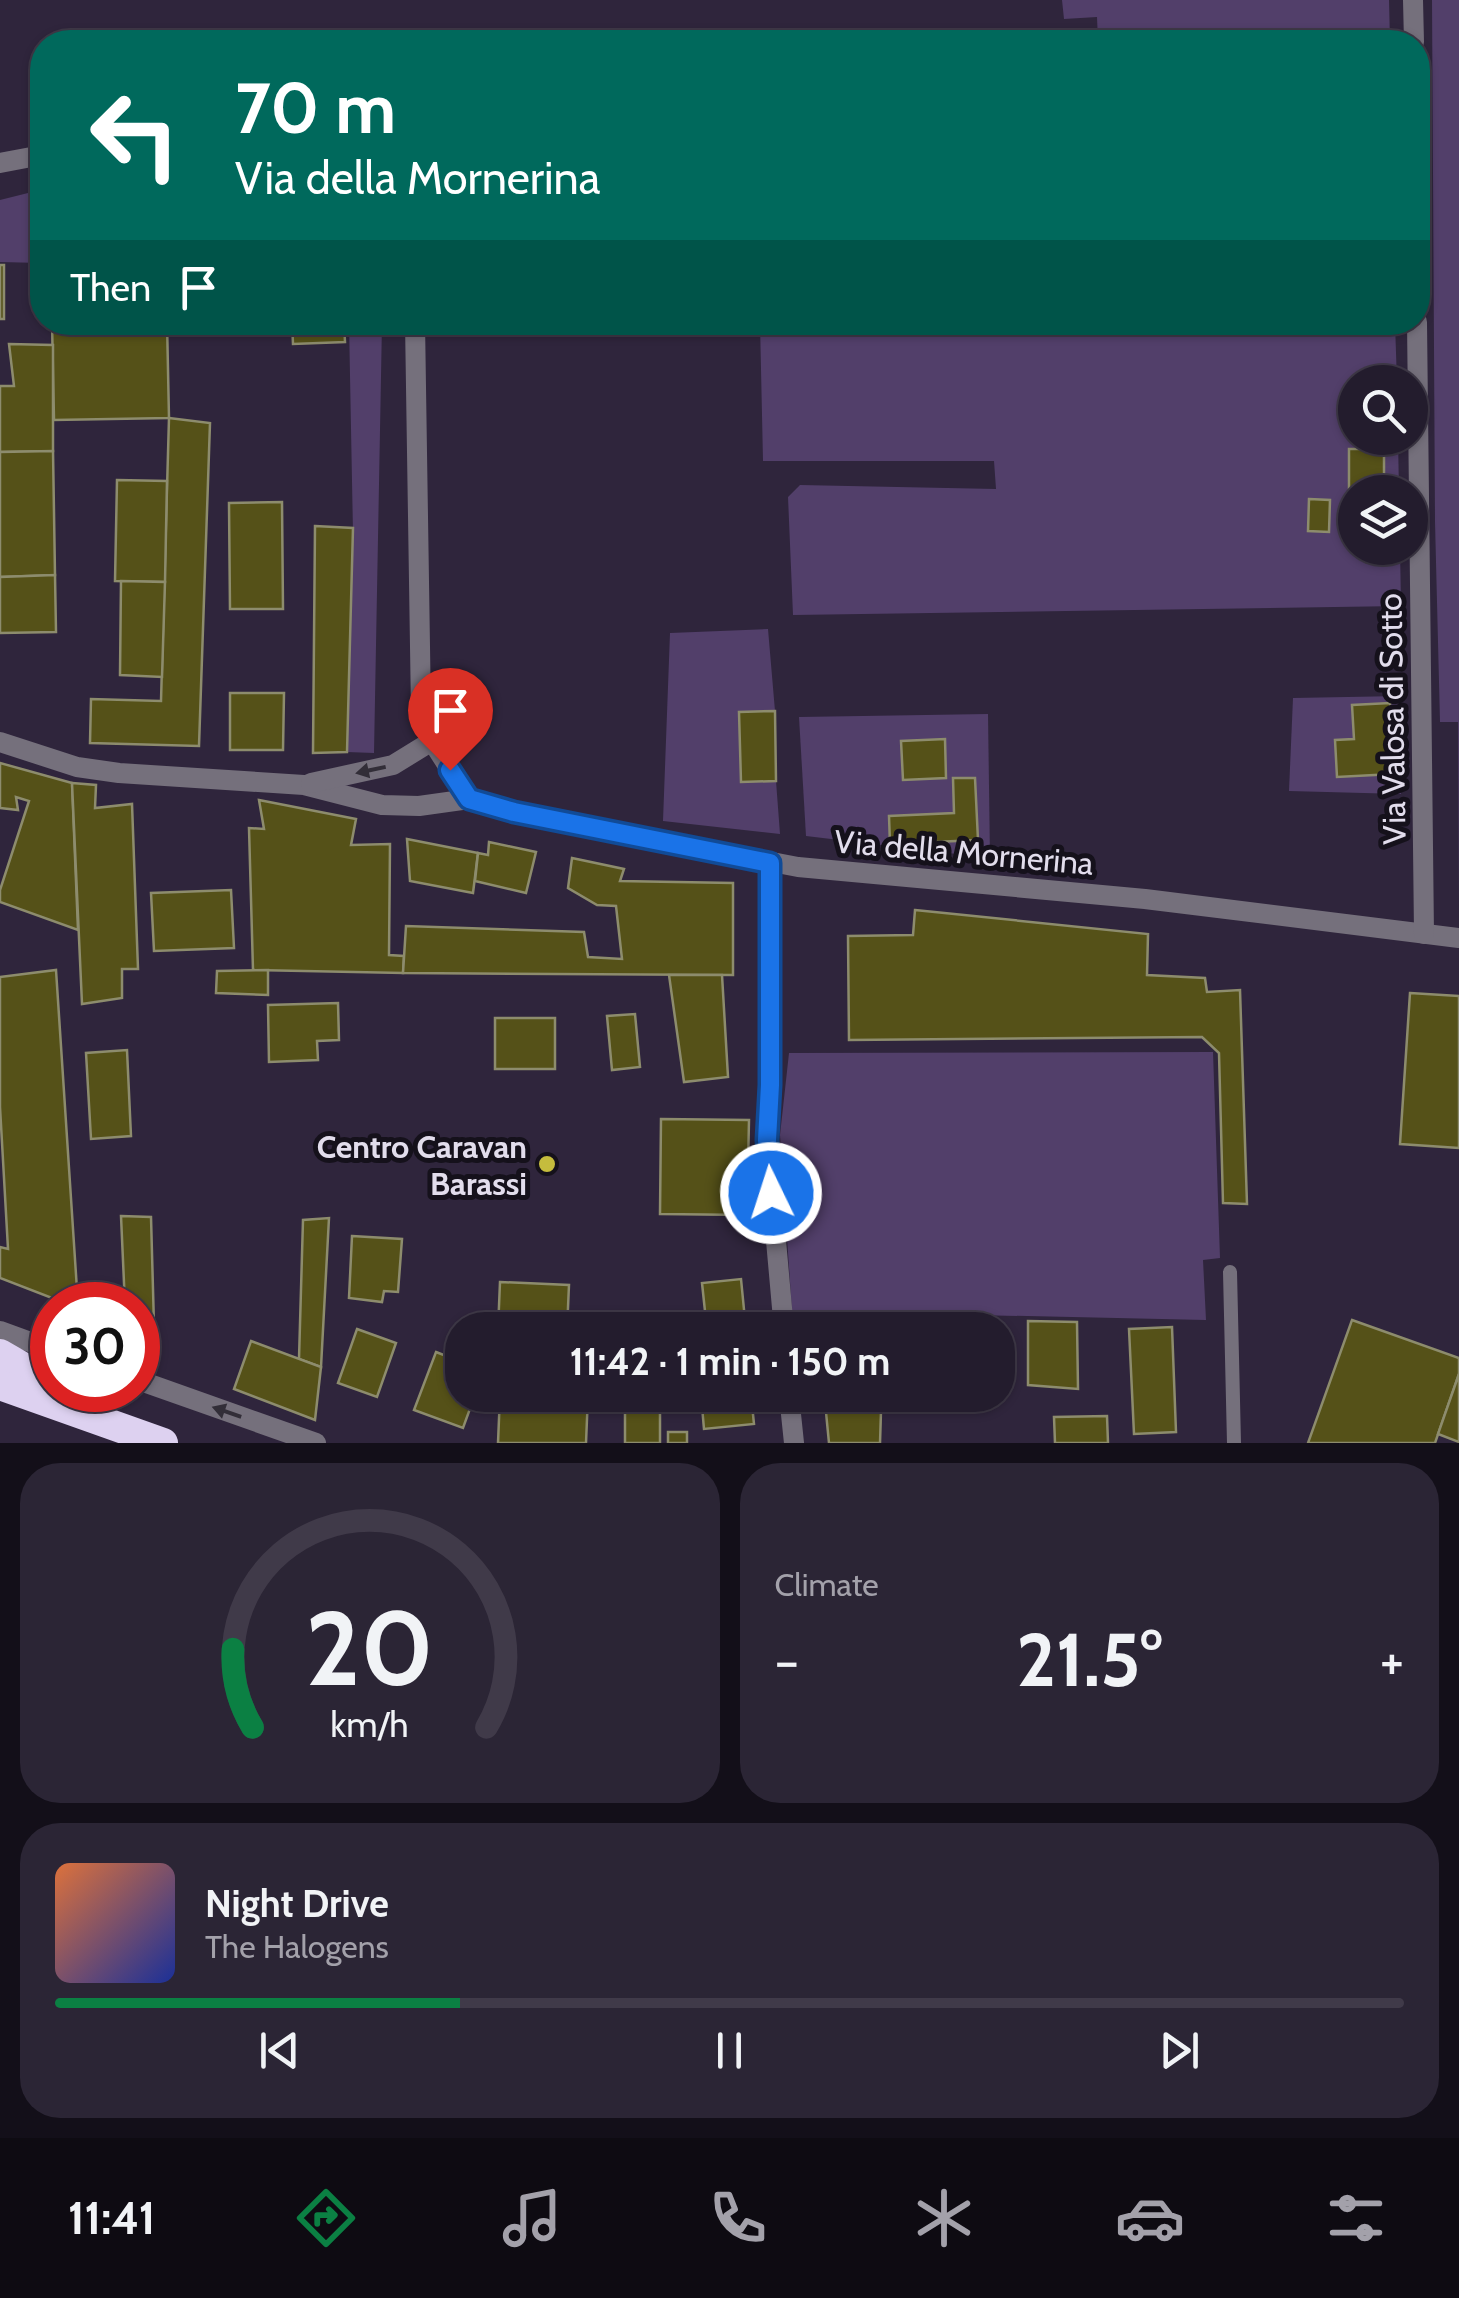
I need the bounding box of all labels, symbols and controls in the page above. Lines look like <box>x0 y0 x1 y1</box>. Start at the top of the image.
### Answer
text: 70 m <box>235 65 396 151</box>
icon: left <box>70 70 200 200</box>
text: Via della Mornerina <box>235 151 600 205</box>
icon: arrive <box>171 260 226 315</box>
text: Then <box>70 264 151 311</box>
map controls <box>1338 365 1428 565</box>
button: search <box>1338 365 1428 455</box>
button: layers <box>1338 475 1428 565</box>
street label: Via Valosa di Sotto <box>1370 593 1414 845</box>
pin <box>408 668 493 771</box>
icon: arrive <box>423 683 478 738</box>
one-way arrow <box>355 763 386 778</box>
street label: Via della Mornerina <box>833 821 1096 883</box>
place label: Centro Caravan Barassi <box>317 1127 527 1203</box>
position arrow <box>719 1141 823 1245</box>
marker: Centro Caravan Barassi <box>536 1153 558 1175</box>
speed limit sign: 30 <box>30 1282 160 1412</box>
text: 11:42 · 1 min · 150 m <box>570 1338 890 1385</box>
one-way arrow <box>211 1403 241 1418</box>
text: Climate <box>775 1565 879 1604</box>
text: 20 <box>306 1585 434 1711</box>
text: 21.5° <box>1016 1614 1162 1705</box>
text: − <box>775 1627 799 1694</box>
text: + <box>1380 1627 1404 1694</box>
text: km/h <box>331 1703 409 1746</box>
text: Night Drive <box>205 1880 389 1927</box>
text: The Halogens <box>205 1927 389 1966</box>
icon: previous <box>252 2023 307 2078</box>
icon: pause <box>702 2023 757 2078</box>
icon: next <box>1152 2023 1207 2078</box>
icon: directions <box>291 2183 361 2253</box>
icon: music <box>497 2183 567 2253</box>
icon: phone <box>703 2183 773 2253</box>
icon: climate <box>909 2183 979 2253</box>
icon: car <box>1115 2183 1185 2253</box>
icon: filters <box>1321 2183 1391 2253</box>
text: 11:41 <box>68 2191 155 2245</box>

